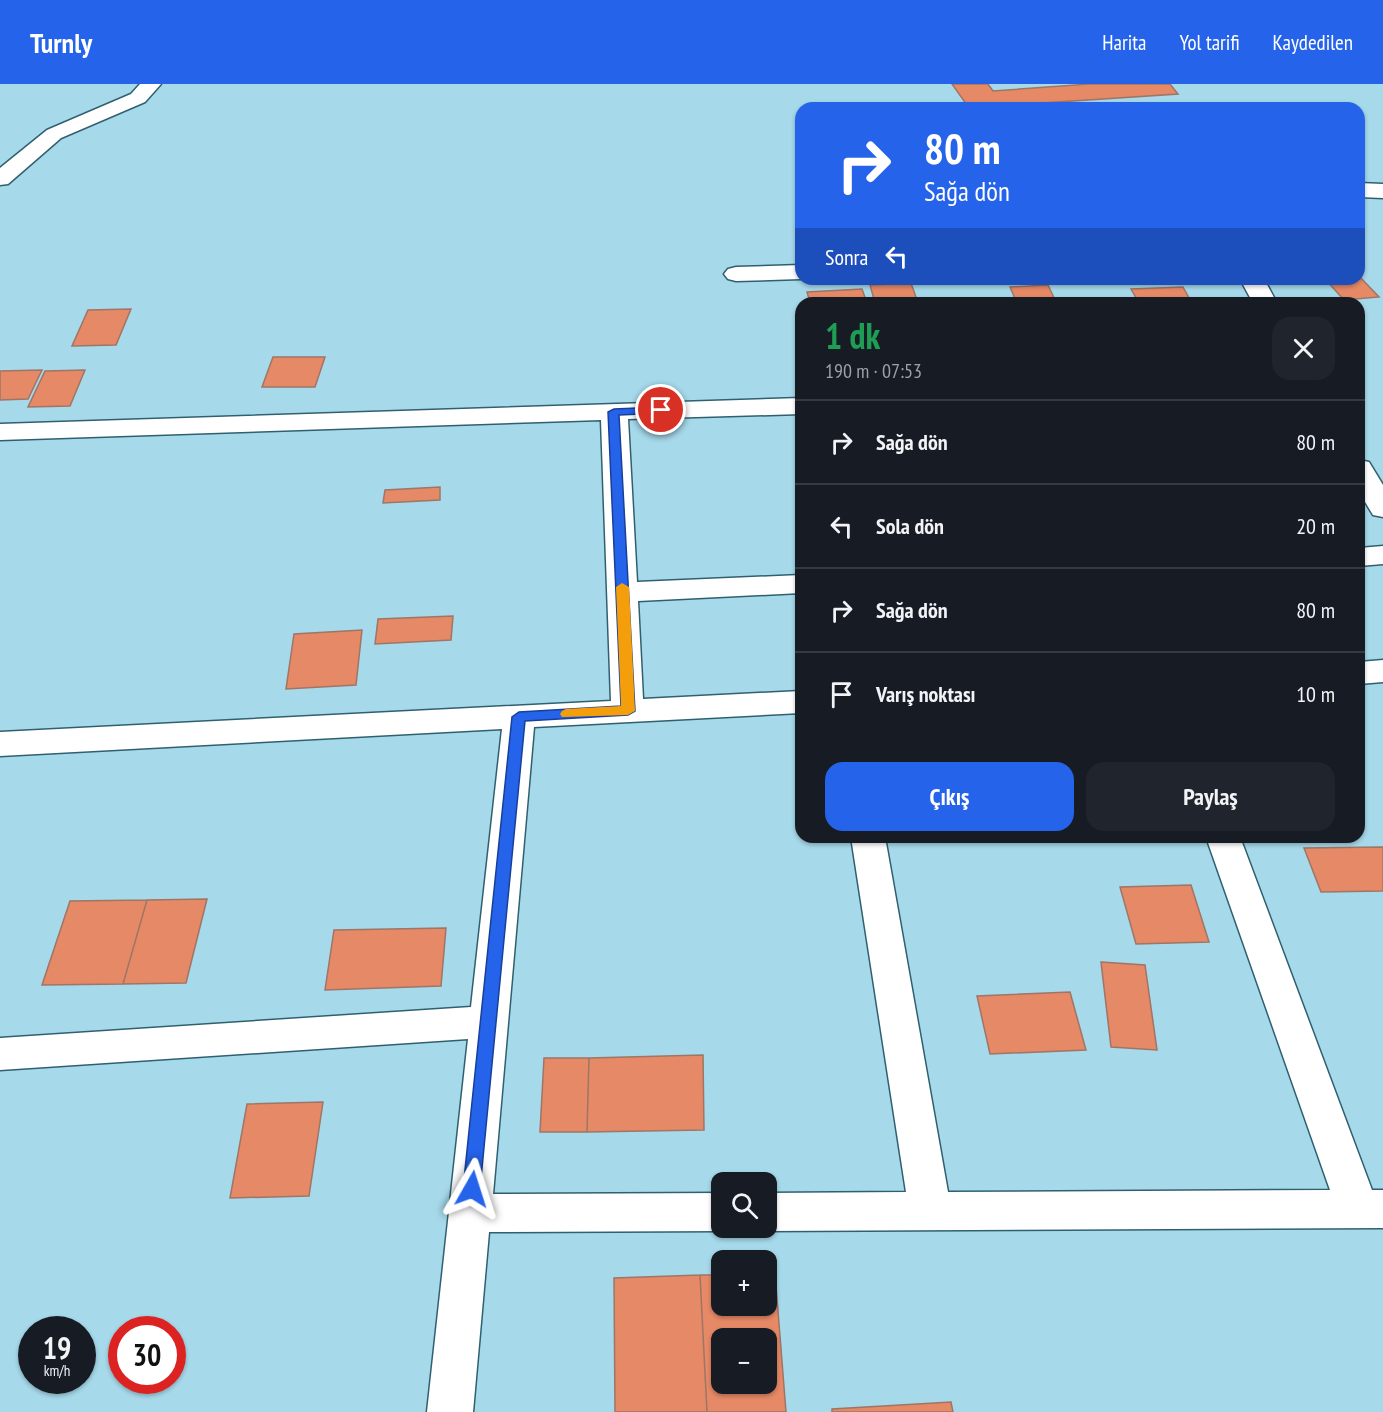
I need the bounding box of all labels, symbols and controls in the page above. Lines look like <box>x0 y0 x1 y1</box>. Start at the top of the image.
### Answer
text: Turnly <box>30 24 92 61</box>
text: Harita <box>1102 29 1146 56</box>
text: Yol tarifi <box>1179 29 1240 56</box>
text: Kaydedilen <box>1273 29 1353 56</box>
text: 80 m <box>924 121 1001 176</box>
icon: right <box>825 126 903 204</box>
text: Sağa dön <box>924 174 1010 208</box>
icon: left <box>880 240 913 273</box>
text: Sonra <box>825 243 868 271</box>
text: 1 dk <box>825 312 880 359</box>
button: close <box>1272 317 1335 380</box>
text: 190 m · 07:53 <box>825 358 922 384</box>
pin <box>635 384 686 435</box>
icon: arrive <box>644 393 677 426</box>
icon: right <box>825 426 858 459</box>
text: Sağa dön <box>876 428 948 456</box>
text: 80 m <box>1296 428 1335 456</box>
icon: left <box>825 510 858 543</box>
text: Sola dön <box>876 512 944 540</box>
text: 20 m <box>1296 512 1335 540</box>
icon: right <box>825 594 858 627</box>
text: Sağa dön <box>876 596 948 624</box>
text: 80 m <box>1296 596 1335 624</box>
icon: arrive <box>825 678 858 711</box>
text: Varış noktası <box>876 680 976 708</box>
text: 10 m <box>1296 680 1335 708</box>
button: Çıkış <box>825 762 1074 831</box>
button: Paylaş <box>1086 762 1335 831</box>
position arrow <box>440 1157 504 1221</box>
map controls <box>711 1172 777 1394</box>
button: search <box>711 1172 777 1238</box>
button: + <box>711 1250 777 1316</box>
speed limit sign: 30 <box>108 1316 186 1394</box>
text: 19 <box>43 1328 71 1367</box>
button: − <box>711 1328 777 1394</box>
text: km/h <box>44 1361 70 1380</box>

